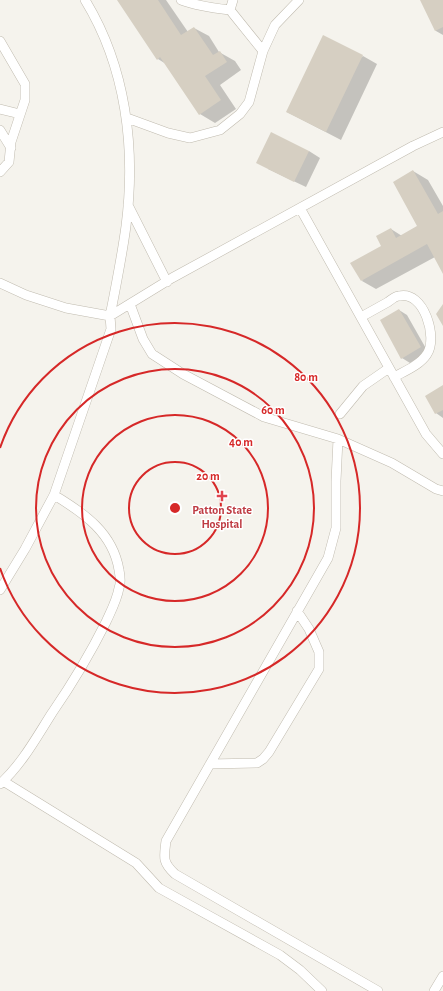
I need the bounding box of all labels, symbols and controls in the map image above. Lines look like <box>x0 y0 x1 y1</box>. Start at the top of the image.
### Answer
text: 80 m <box>294 371 318 383</box>
text: 60 m <box>261 404 285 416</box>
text: 40 m <box>229 436 253 448</box>
text: 20 m <box>196 470 220 482</box>
marker: Patton State Hospital <box>216 490 228 502</box>
centre of rings <box>168 501 182 515</box>
place label: Patton State Hospital <box>192 504 252 530</box>

